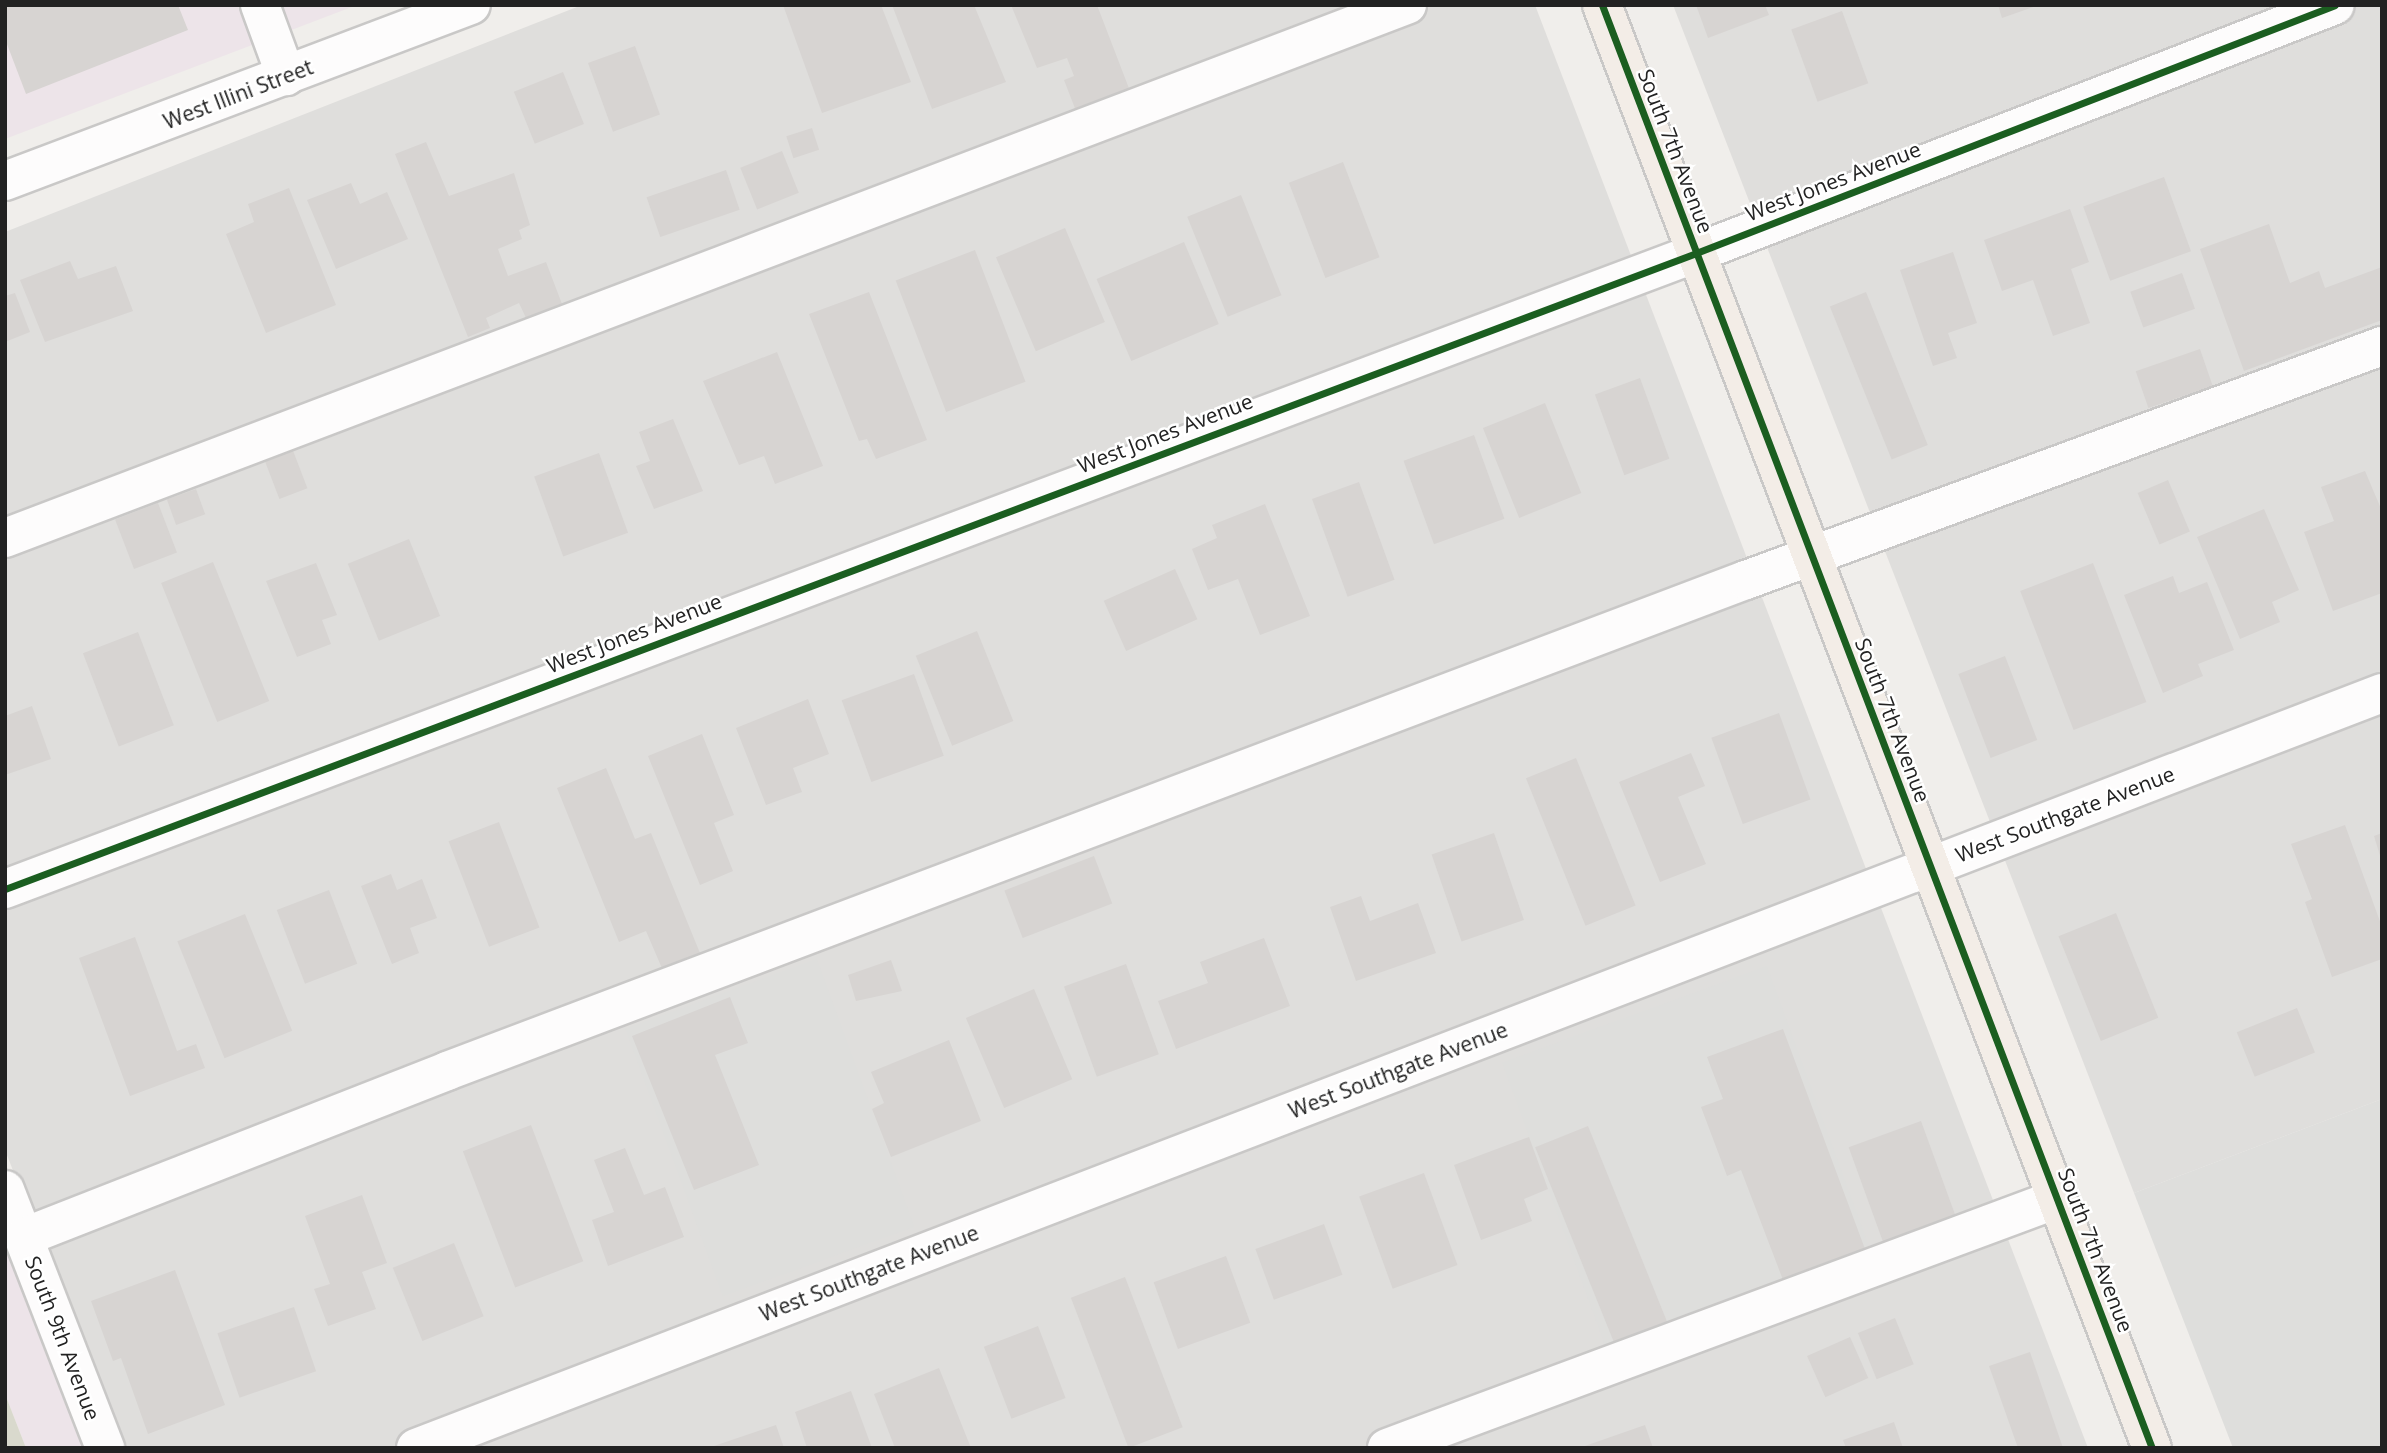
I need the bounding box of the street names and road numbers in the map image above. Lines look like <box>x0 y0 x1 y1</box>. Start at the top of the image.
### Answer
street label: West Illini Street <box>160 54 316 134</box>
street label: South 7th Avenue <box>1633 65 1719 237</box>
street label: West Jones Avenue <box>1742 136 1924 226</box>
street label: West Jones Avenue <box>1074 388 1256 478</box>
street label: West Jones Avenue <box>543 588 725 678</box>
street label: South 7th Avenue <box>1850 634 1936 806</box>
street label: West Southgate Avenue <box>1952 761 2178 867</box>
street label: West Southgate Avenue <box>1285 1017 1511 1123</box>
street label: South 7th Avenue <box>2053 1164 2139 1336</box>
street label: West Southgate Avenue <box>756 1220 982 1326</box>
street label: South 9th Avenue <box>20 1252 106 1424</box>

